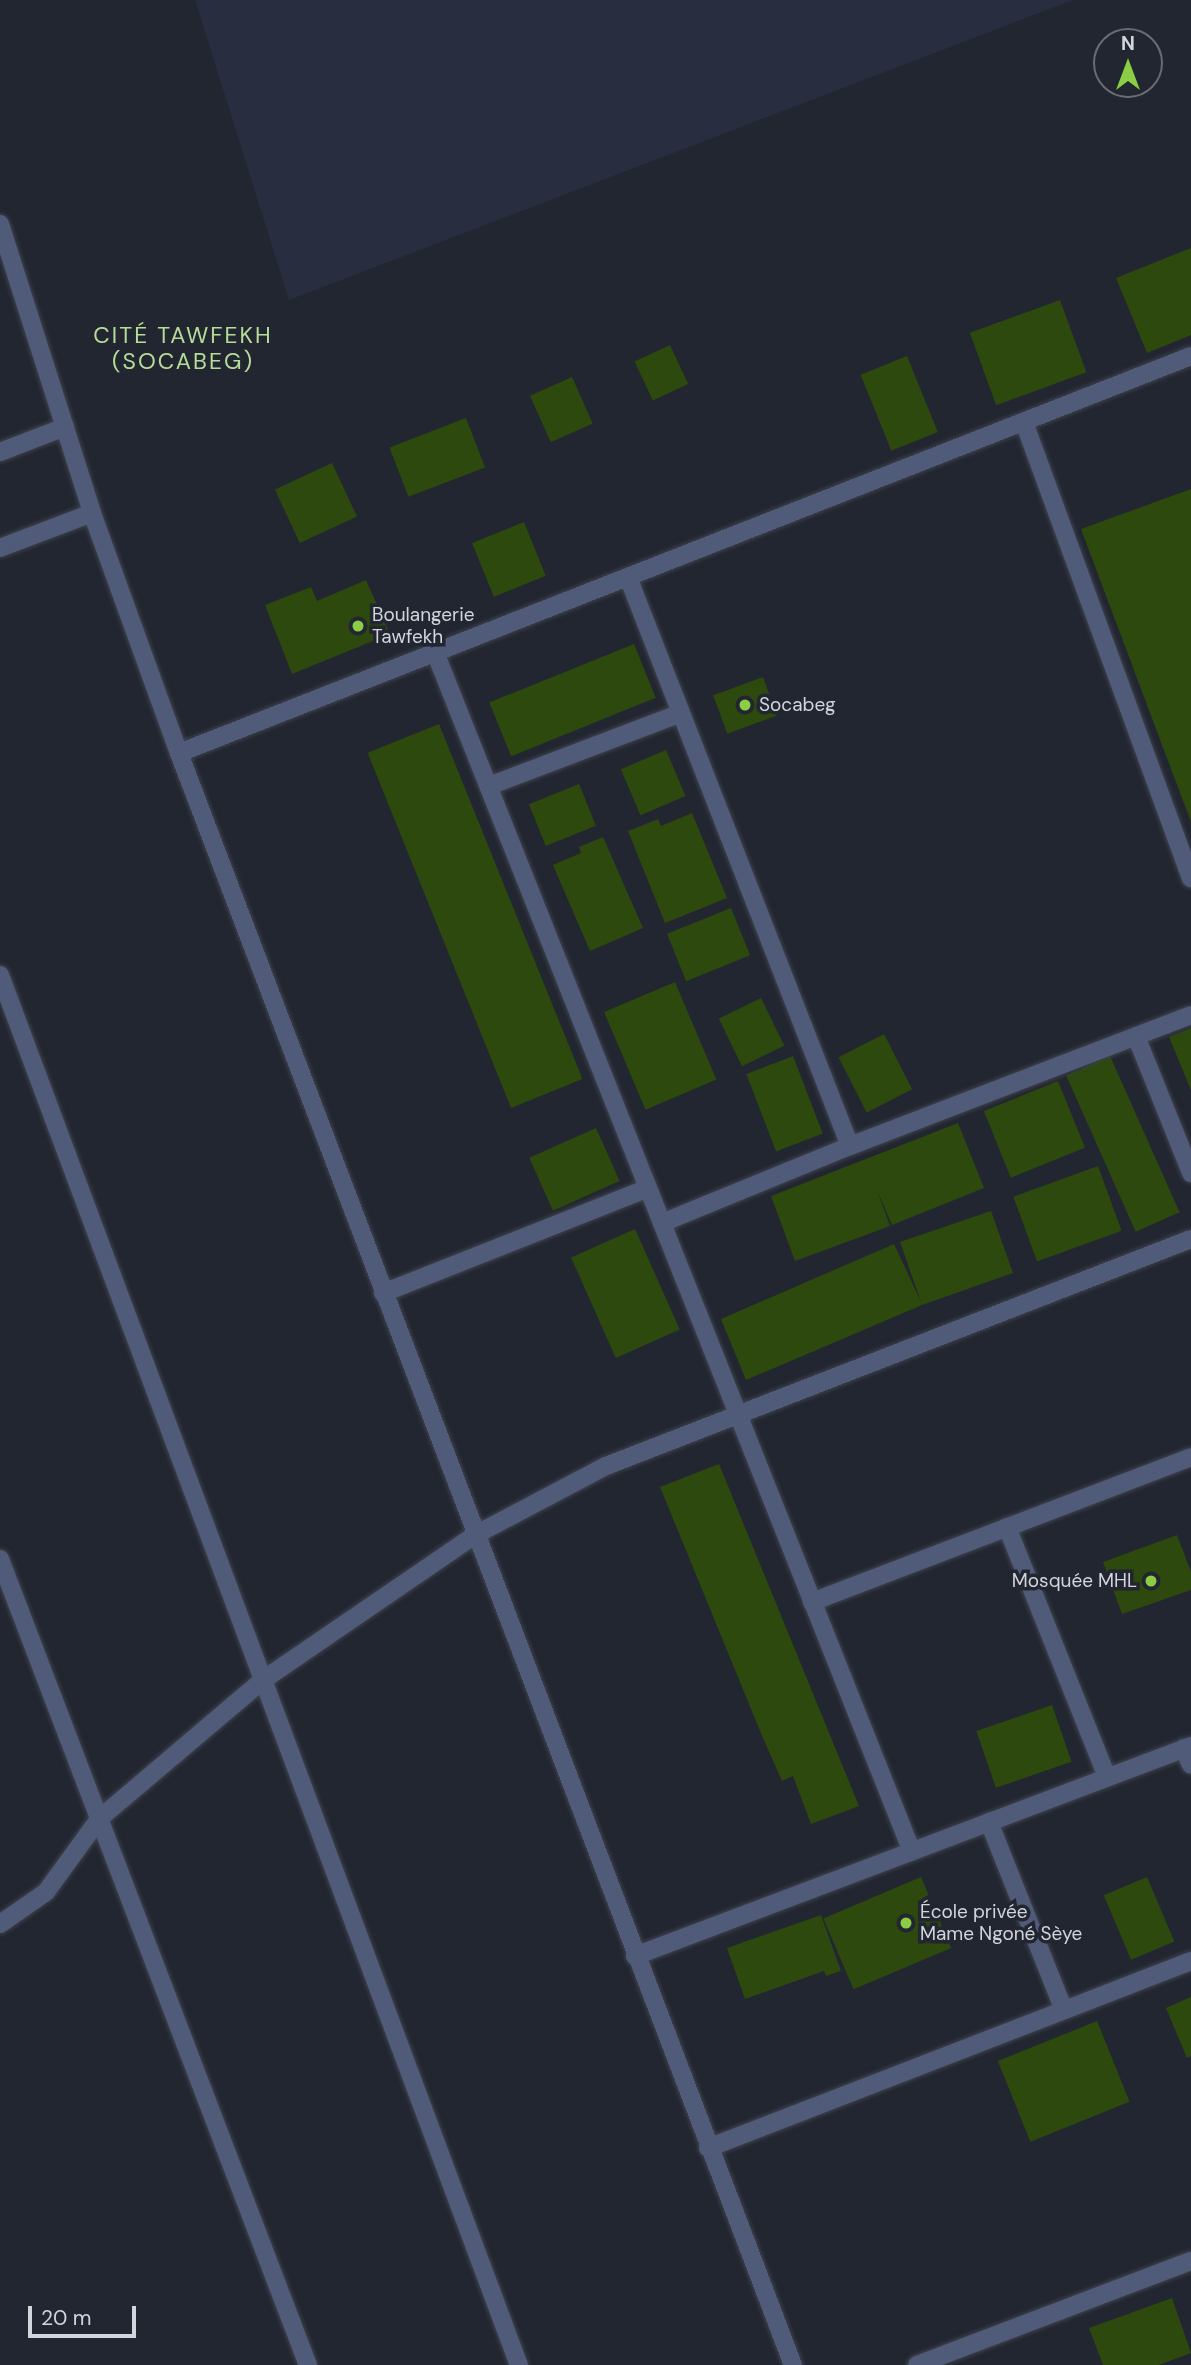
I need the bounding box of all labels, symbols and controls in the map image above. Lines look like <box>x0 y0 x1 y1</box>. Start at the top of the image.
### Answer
north arrow <box>1093 28 1163 98</box>
text: N <box>1121 31 1135 56</box>
district label: CITÉ TAWFEKH (SOCABEG) <box>95 321 271 375</box>
place label: Boulangerie Tawfekh <box>372 604 474 648</box>
marker: Boulangerie Tawfekh <box>350 618 366 634</box>
place label: Socabeg <box>759 694 836 716</box>
marker: Socabeg <box>737 697 753 713</box>
place label: Mosquée MHL <box>1012 1570 1137 1592</box>
marker: Mosquée MHL <box>1143 1573 1159 1589</box>
place label: École privée Mame Ngoné Sèye <box>920 1901 1082 1945</box>
marker: École privée Mame Ngoné Sèye <box>898 1915 914 1931</box>
scale bar <box>32 2292 140 2336</box>
text: 20 m <box>41 2304 92 2332</box>

